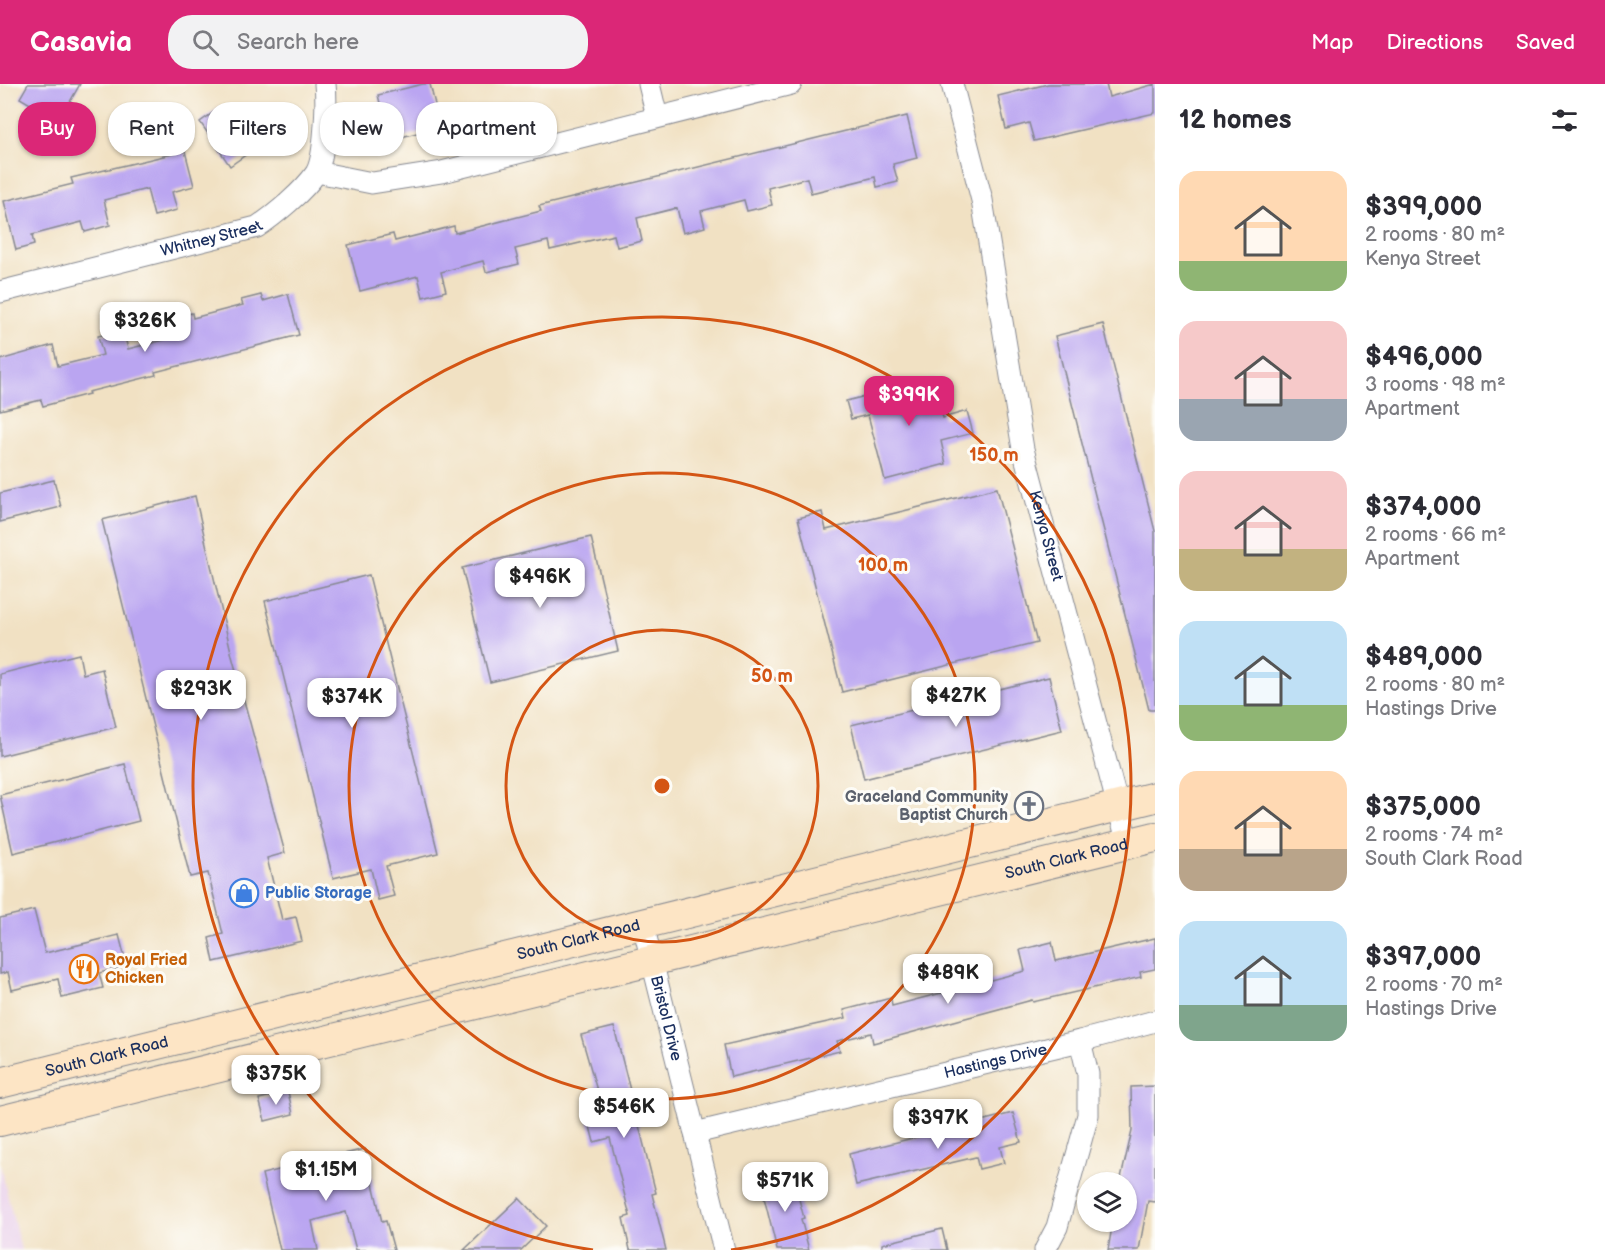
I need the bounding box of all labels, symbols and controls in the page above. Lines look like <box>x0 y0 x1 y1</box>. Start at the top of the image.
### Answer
search box <box>168 15 588 69</box>
text: Casavia <box>30 26 132 59</box>
icon: search <box>189 26 222 59</box>
text: Search here <box>237 29 359 56</box>
text: Map <box>1311 30 1354 55</box>
text: Directions <box>1387 30 1483 55</box>
text: Saved <box>1516 30 1575 55</box>
chip: Buy <box>18 102 96 156</box>
chip: Rent <box>108 102 195 156</box>
chip: Filters <box>207 102 308 156</box>
chip: New <box>320 102 404 156</box>
chip: Apartment <box>416 102 557 156</box>
icon: filters <box>1548 104 1581 137</box>
text: 12 homes <box>1179 105 1291 136</box>
text: $399,000 <box>1365 192 1482 223</box>
icon: home <box>1227 195 1299 267</box>
street label: Whitney Street <box>159 216 266 261</box>
text: 2 rooms · 80 m² <box>1365 223 1505 247</box>
text: Kenya Street <box>1365 247 1481 271</box>
pin: $326K <box>103 302 187 353</box>
text: $326K <box>114 309 176 333</box>
text: $496,000 <box>1365 342 1483 373</box>
icon: home <box>1227 345 1299 417</box>
text: 3 rooms · 98 m² <box>1365 373 1506 397</box>
pin: $399K <box>867 376 951 427</box>
text: $399K <box>878 383 940 407</box>
text: Apartment <box>1365 397 1460 421</box>
text: 150 m <box>969 445 1019 466</box>
street label: Kenya Street <box>1025 489 1067 583</box>
text: $374,000 <box>1365 492 1481 523</box>
icon: home <box>1227 495 1299 567</box>
text: 2 rooms · 66 m² <box>1365 523 1506 547</box>
text: Apartment <box>1365 547 1460 571</box>
text: 100 m <box>858 555 908 576</box>
pin: $496K <box>498 558 582 609</box>
text: $496K <box>509 565 571 589</box>
text: $489,000 <box>1365 642 1483 673</box>
icon: home <box>1227 645 1299 717</box>
text: 50 m <box>751 666 793 687</box>
pin: $293K <box>159 670 243 721</box>
text: 2 rooms · 80 m² <box>1365 673 1505 697</box>
text: $293K <box>170 677 232 701</box>
pin: $427K <box>914 677 998 728</box>
pin: $374K <box>310 678 394 729</box>
text: $427K <box>925 684 987 708</box>
text: $374K <box>321 685 383 709</box>
text: Hastings Drive <box>1365 697 1497 721</box>
centre of rings <box>652 776 672 796</box>
place label: Graceland Community Baptist Church <box>845 788 1009 825</box>
church icon: Graceland Community Baptist Church <box>1013 790 1045 822</box>
text: $375,000 <box>1365 792 1481 823</box>
icon: home <box>1227 795 1299 867</box>
text: 2 rooms · 74 m² <box>1365 823 1503 847</box>
street label: South Clark Road <box>1003 835 1130 883</box>
text: South Clark Road <box>1365 847 1523 871</box>
shop icon: Public Storage <box>228 877 260 909</box>
place label: Public Storage <box>265 884 372 903</box>
street label: South Clark Road <box>515 915 642 964</box>
text: $397,000 <box>1365 942 1481 973</box>
icon: home <box>1227 945 1299 1017</box>
place label: Royal Fried Chicken <box>105 951 187 988</box>
restaurant icon: Royal Fried Chicken <box>68 953 100 985</box>
pin: $489K <box>906 954 990 1005</box>
text: $489K <box>917 961 979 985</box>
street label: Bristol Drive <box>646 973 686 1063</box>
text: 2 rooms · 70 m² <box>1365 973 1503 997</box>
text: Hastings Drive <box>1365 997 1497 1021</box>
street label: South Clark Road <box>43 1032 170 1081</box>
street label: Hastings Drive <box>942 1040 1050 1083</box>
pin: $375K <box>234 1055 318 1106</box>
text: $375K <box>245 1062 307 1086</box>
pin: $546K <box>582 1088 666 1139</box>
text: $546K <box>593 1095 655 1119</box>
pin: $397K <box>896 1099 980 1150</box>
text: $397K <box>907 1106 969 1130</box>
pin: $1.15M <box>277 1151 375 1202</box>
text: $1.15M <box>294 1158 358 1182</box>
pin: $571K <box>743 1162 827 1213</box>
text: $571K <box>756 1169 814 1193</box>
map controls <box>1077 1172 1137 1232</box>
button: layers <box>1077 1172 1137 1232</box>

